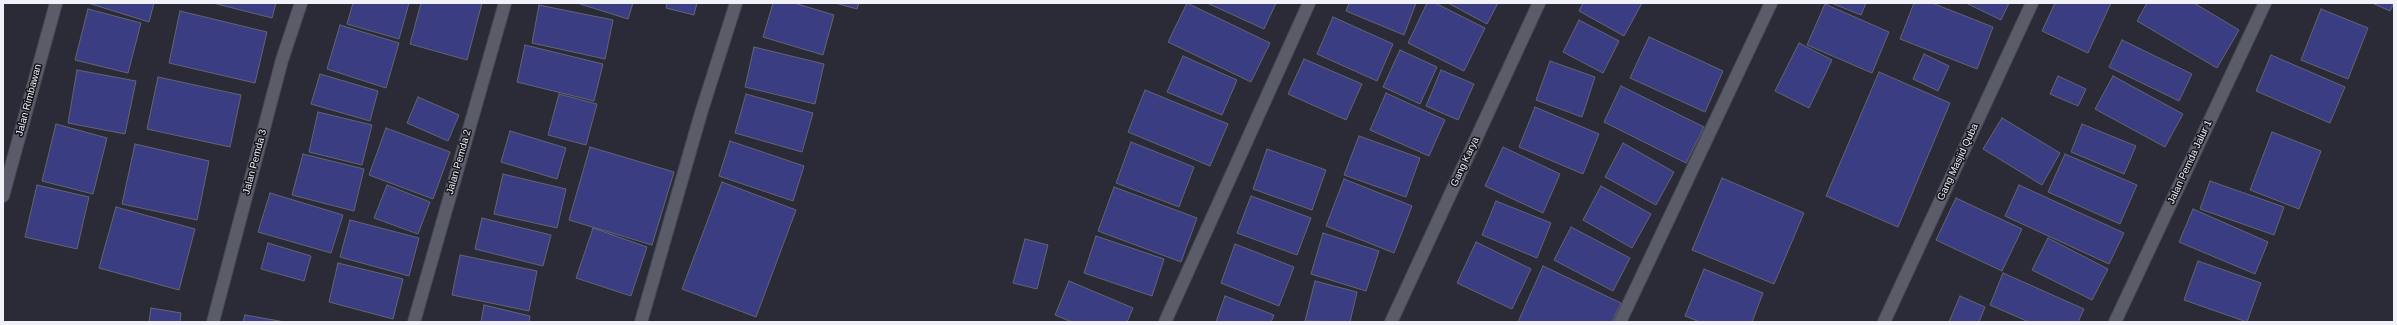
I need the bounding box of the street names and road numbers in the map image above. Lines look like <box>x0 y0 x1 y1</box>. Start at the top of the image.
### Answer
street label: Jalan Rimbawan <box>14 63 44 137</box>
street label: Jalan Pemda Jalur 1 <box>2165 118 2215 206</box>
street label: Gang Masjid Quba <box>1935 122 1981 202</box>
street label: Jalan Pemda 3 <box>241 128 269 196</box>
street label: Jalan Pemda 2 <box>444 128 474 196</box>
street label: Gang Karya <box>1448 135 1482 189</box>

